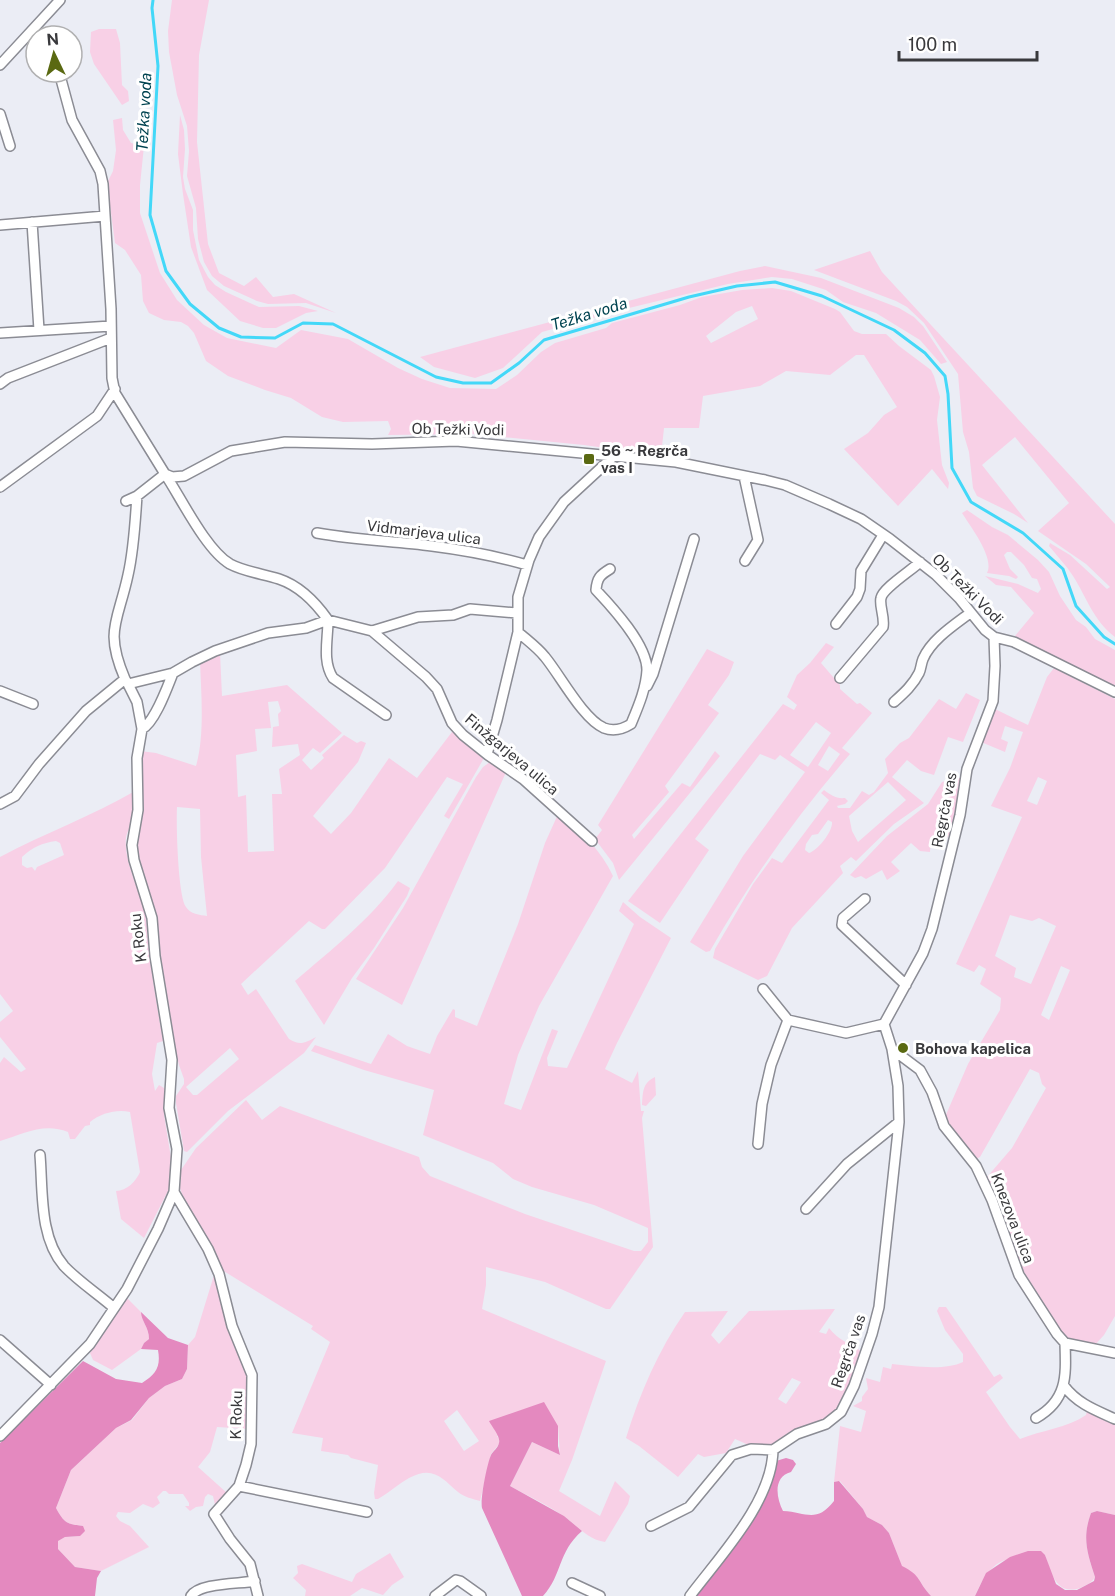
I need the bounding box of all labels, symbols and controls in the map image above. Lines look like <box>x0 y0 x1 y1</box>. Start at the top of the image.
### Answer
north arrow <box>24 24 84 84</box>
scale bar <box>899 24 1037 62</box>
text: N <box>46 30 60 50</box>
text: 100 m <box>908 34 957 55</box>
water label: Težka voda <box>132 72 156 152</box>
water label: Težka voda <box>549 293 629 335</box>
street label: Ob Težki Vodi <box>411 420 505 438</box>
place label: 56 ~ Regrča vas I <box>601 442 688 476</box>
marker: 56 ~ Regrča vas I <box>582 452 596 466</box>
street label: Vidmarjeva ulica <box>366 517 482 547</box>
street label: Ob Težki Vodi <box>929 550 1007 628</box>
street label: Finžgarjeva ulica <box>462 710 562 798</box>
street label: Regrča vas <box>928 771 960 849</box>
street label: K Roku <box>127 913 149 963</box>
place label: Bohova kapelica <box>915 1040 1031 1057</box>
marker: Bohova kapelica <box>896 1041 910 1055</box>
street label: Knezova ulica <box>988 1170 1038 1266</box>
street label: Regrča vas <box>828 1312 868 1390</box>
street label: K Roku <box>227 1390 245 1440</box>

